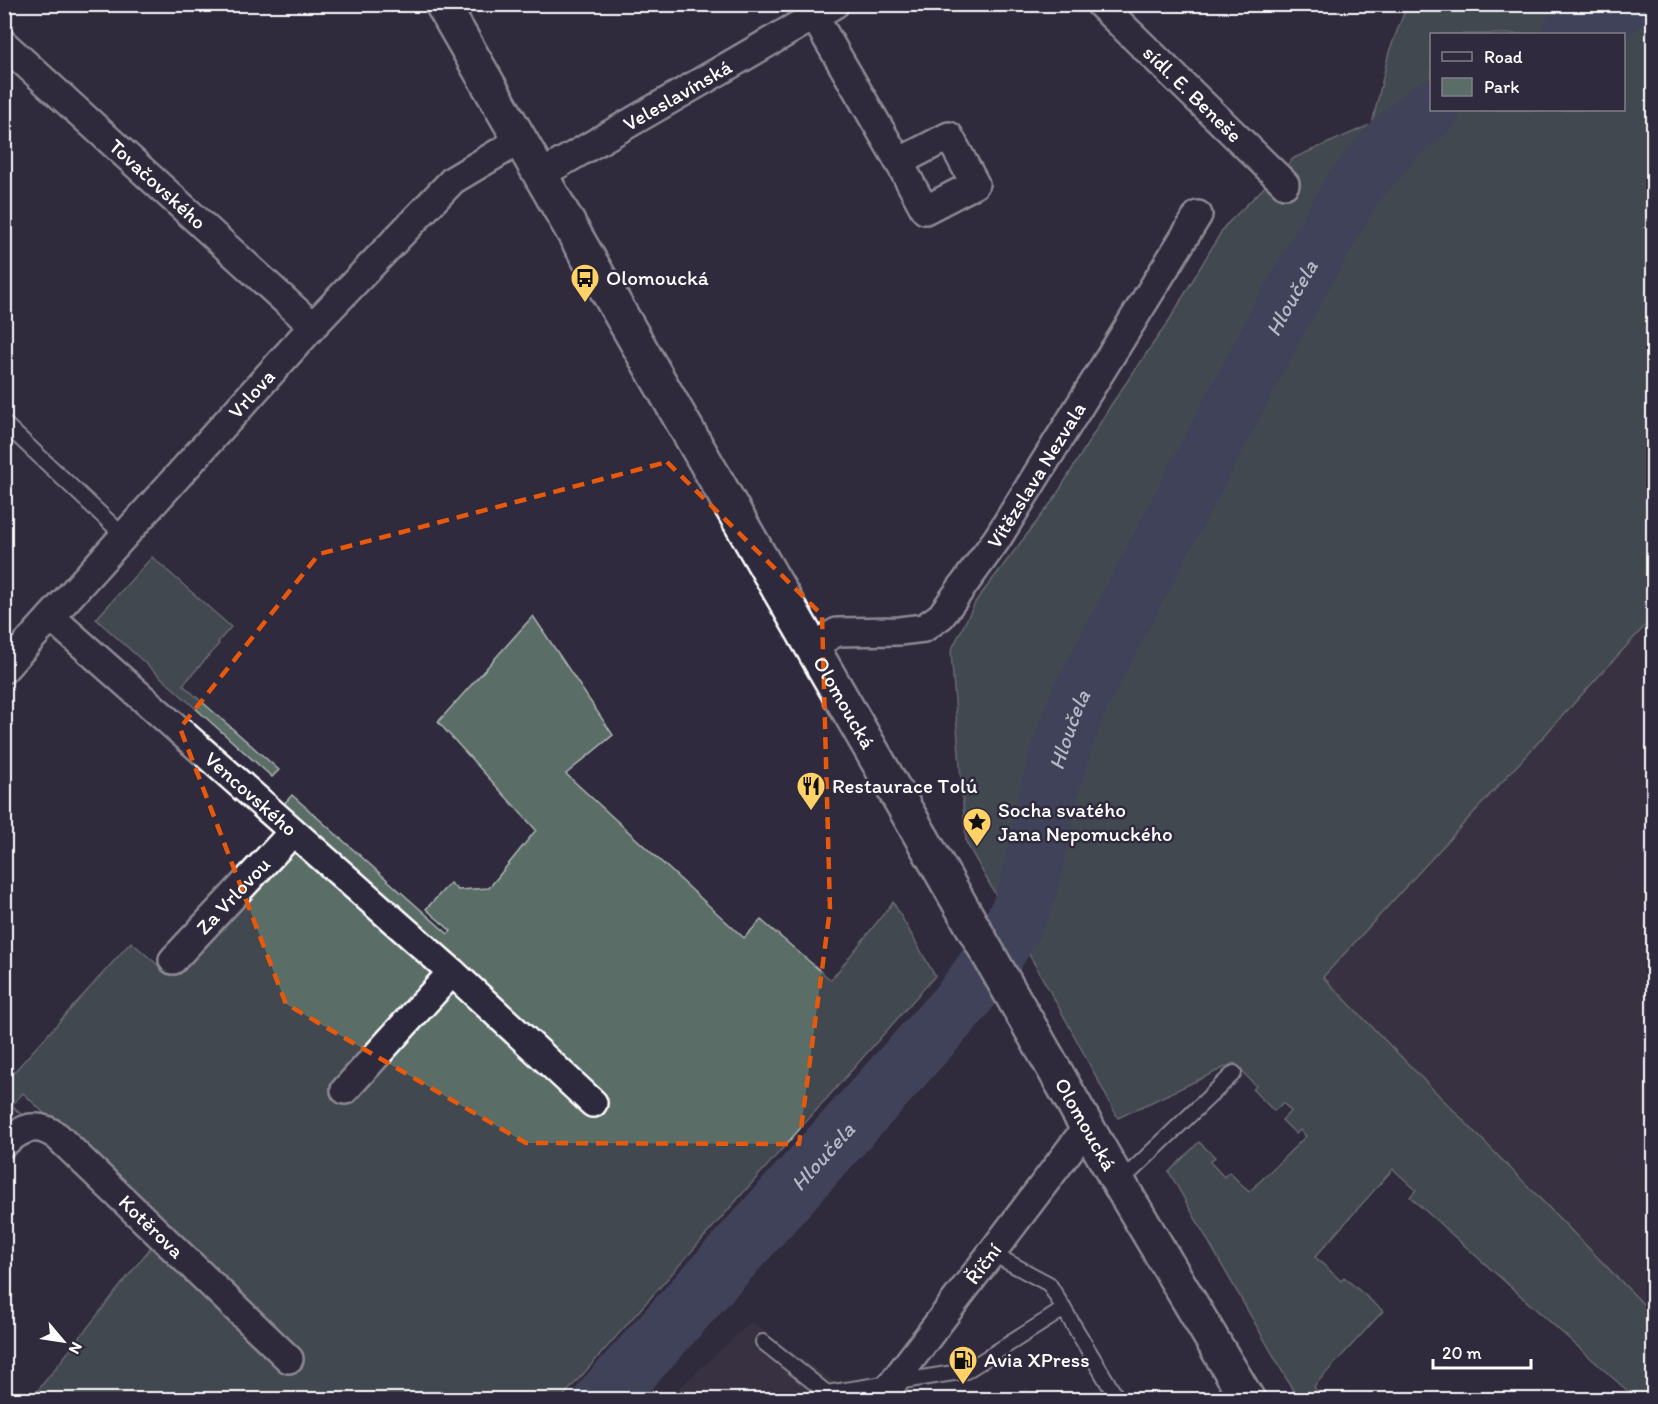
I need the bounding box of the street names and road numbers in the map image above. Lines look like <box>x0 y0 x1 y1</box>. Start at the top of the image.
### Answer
street label: sídl. E. Beneše <box>1138 40 1248 147</box>
street label: Veleslavínská <box>619 54 736 136</box>
street label: Tovačovského <box>104 133 212 234</box>
street label: Vrlova <box>223 364 280 423</box>
street label: Vítězslava Nezvala <box>981 397 1091 553</box>
street label: Olomoucká <box>808 651 881 753</box>
street label: Vencovského <box>200 746 303 841</box>
street label: Za Vrlovou <box>191 851 275 939</box>
street label: Olomoucká <box>1050 1073 1122 1175</box>
street label: Kotěrova <box>114 1189 190 1264</box>
street label: Říční <box>959 1237 1007 1289</box>

